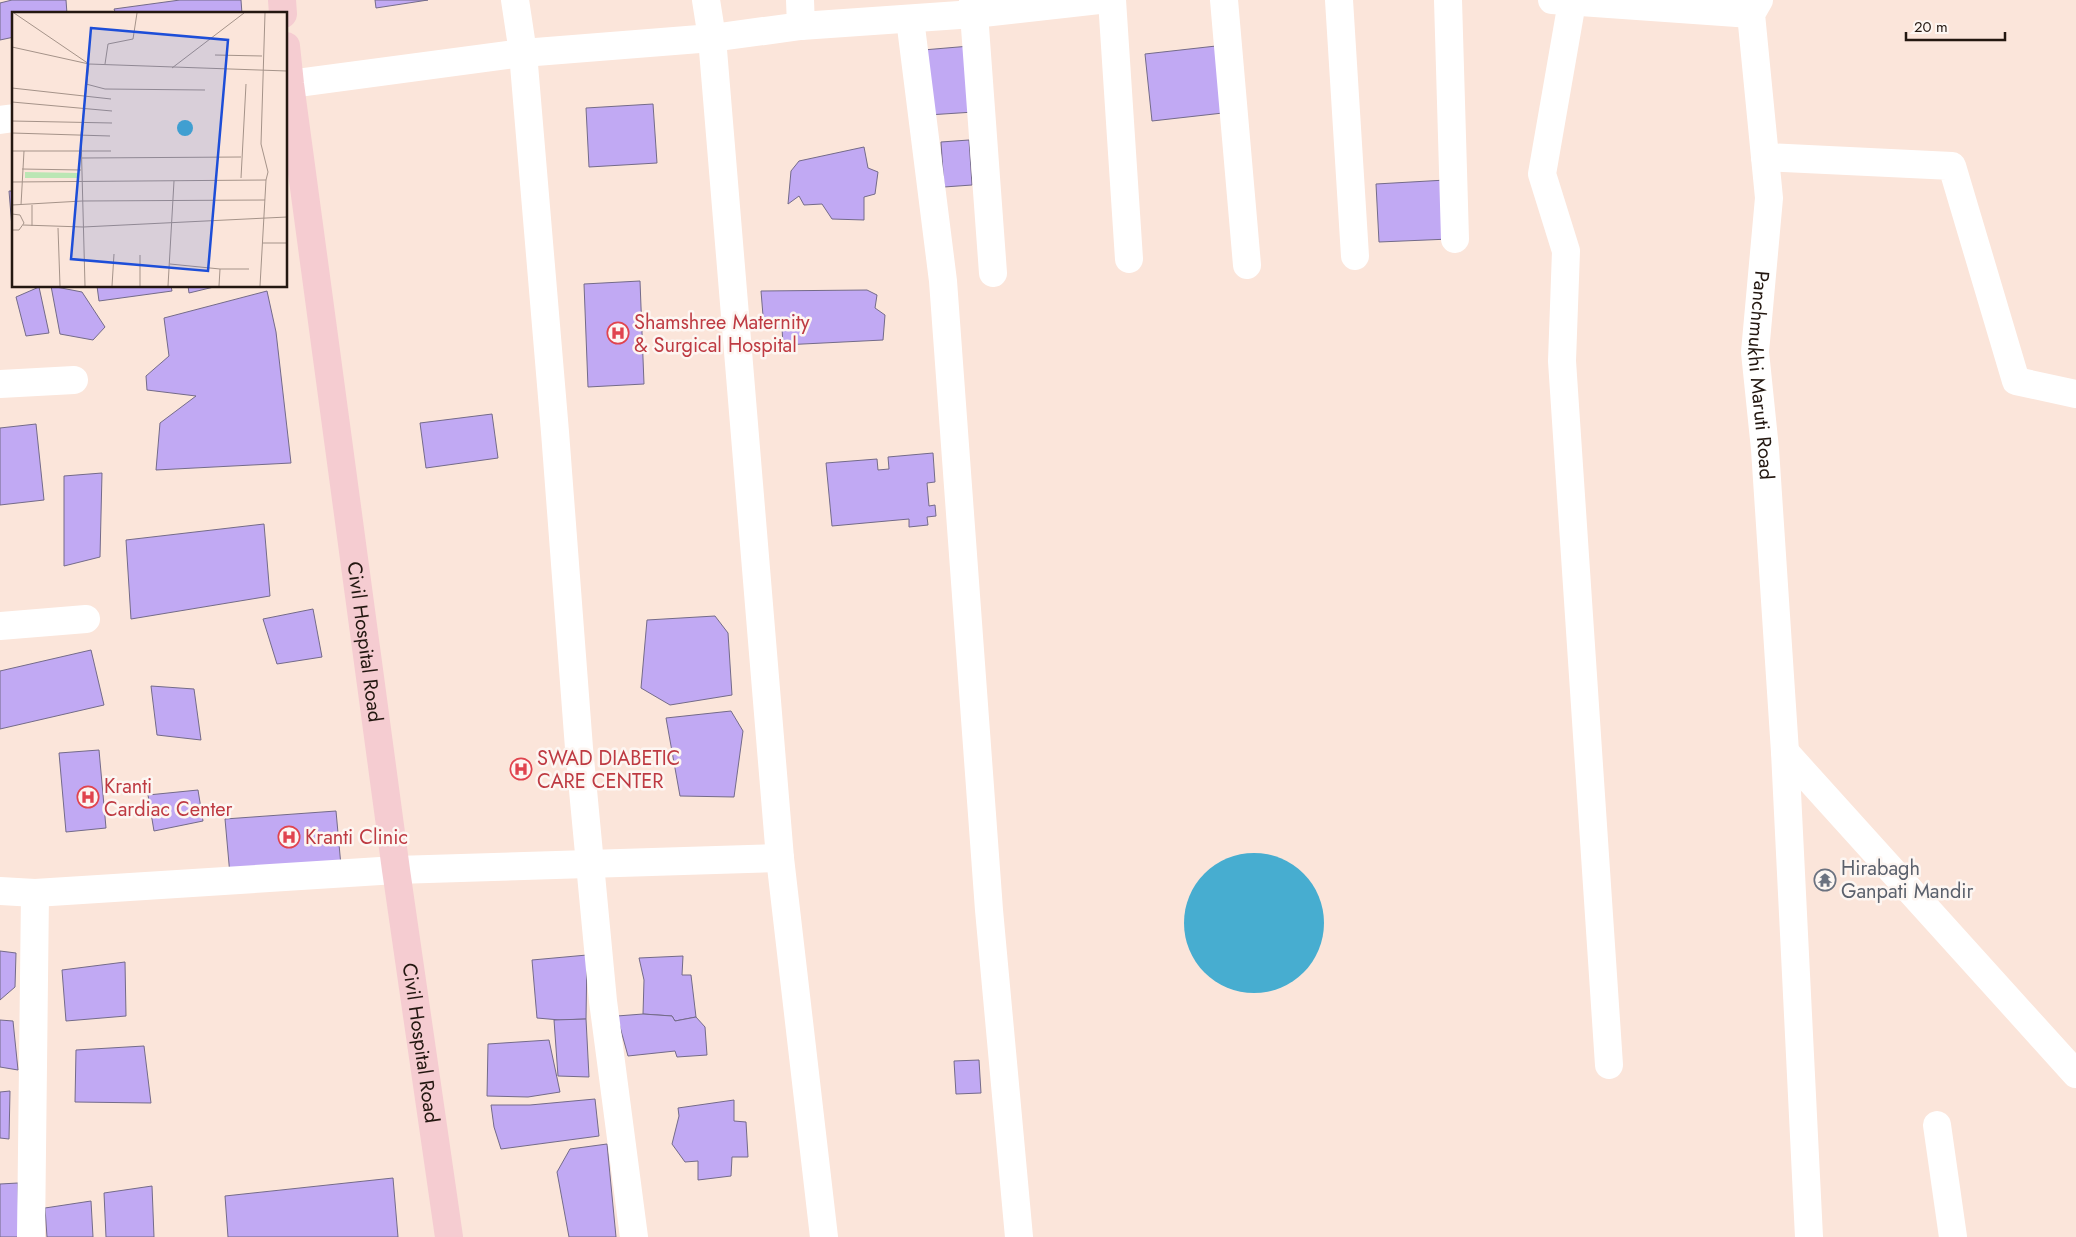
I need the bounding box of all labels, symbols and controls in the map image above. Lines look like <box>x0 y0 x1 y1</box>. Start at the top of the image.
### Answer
scale bar <box>1906 10 2005 42</box>
inset map <box>12 12 288 288</box>
text: 20 m <box>1914 16 1948 38</box>
street label: Panchmukhi Maruti Road <box>1740 270 1781 481</box>
place label: Shamshree Maternity & Surgical Hospital <box>634 308 810 360</box>
hospital icon: Shamshree Maternity & Surgical Hospital <box>606 321 630 345</box>
street label: Civil Hospital Road <box>340 560 390 724</box>
place label: SWAD DIABETIC CARE CENTER <box>537 744 680 796</box>
hospital icon: SWAD DIABETIC CARE CENTER <box>509 757 533 781</box>
place label: Kranti Cardiac Center <box>104 772 233 824</box>
hospital icon: Kranti Cardiac Center <box>76 785 100 809</box>
place label: Kranti Clinic <box>305 823 408 852</box>
hospital icon: Kranti Clinic <box>277 825 301 849</box>
place label: Hirabagh Ganpati Mandir <box>1841 854 1974 906</box>
temple icon: Hirabagh Ganpati Mandir <box>1813 868 1837 892</box>
street label: Civil Hospital Road <box>395 961 447 1125</box>

